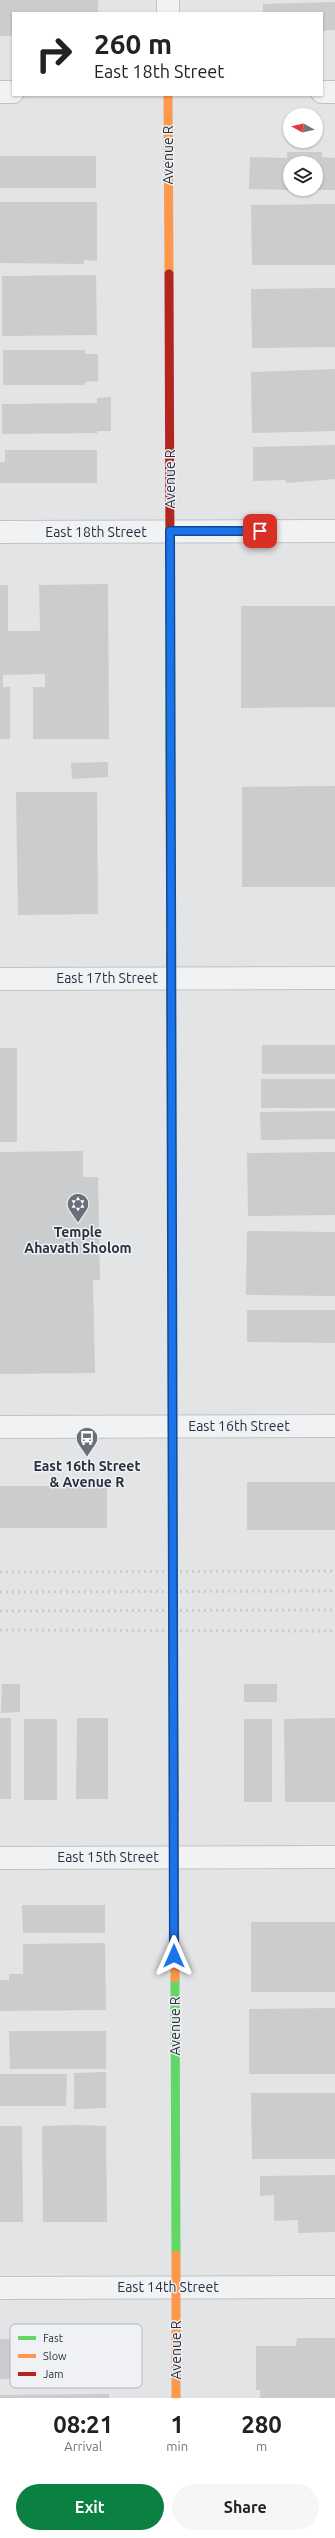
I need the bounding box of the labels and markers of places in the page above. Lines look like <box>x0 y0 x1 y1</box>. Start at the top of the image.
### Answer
pin <box>243 514 277 548</box>
synagogue icon: Temple Ahavath Sholom <box>65 1191 91 1224</box>
place label: Temple Ahavath Sholom <box>24 1224 132 1256</box>
bus stop icon: East 16th Street & Avenue R <box>74 1425 100 1458</box>
place label: East 16th Street & Avenue R <box>34 1458 140 1490</box>

